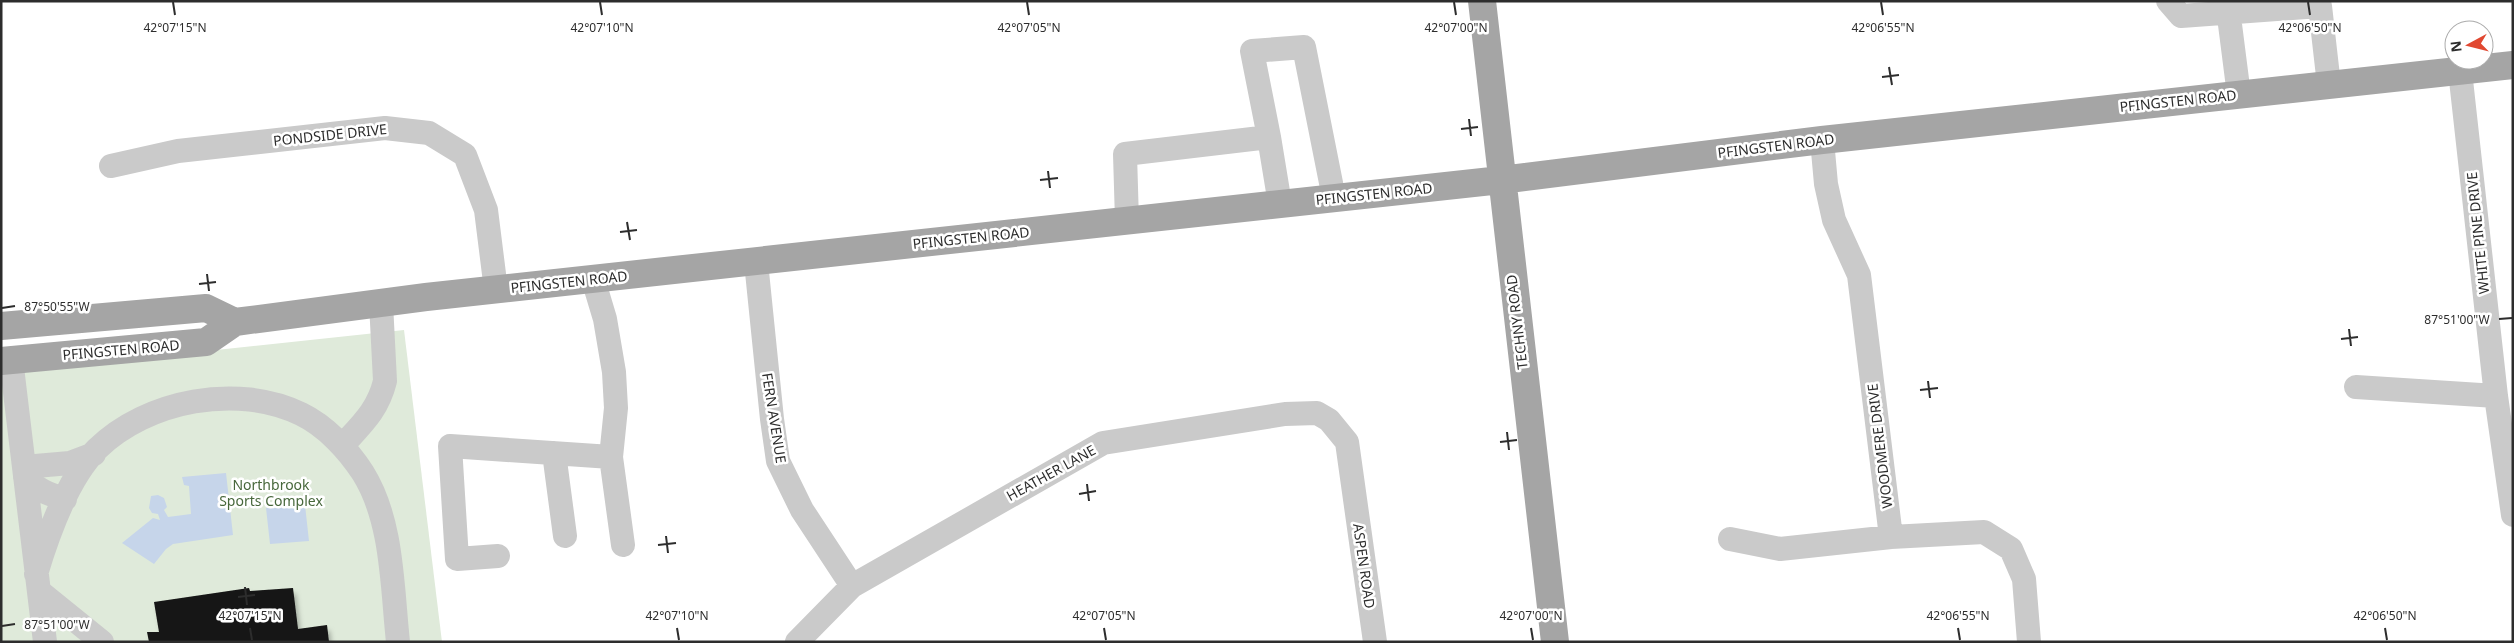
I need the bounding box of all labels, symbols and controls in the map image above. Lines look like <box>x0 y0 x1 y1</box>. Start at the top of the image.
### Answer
text: 42°07'15"N <box>143 19 207 36</box>
text: 42°07'10"N <box>570 19 634 36</box>
text: 42°07'05"N <box>997 19 1061 36</box>
text: 42°07'00"N <box>1424 19 1488 36</box>
text: 42°06'55"N <box>1851 19 1915 36</box>
text: 42°06'50"N <box>2278 19 2342 36</box>
north arrow <box>2444 20 2494 70</box>
text: N <box>2445 40 2466 53</box>
street label: PFINGSTEN ROAD <box>2119 85 2237 116</box>
street label: PONDSIDE DRIVE <box>272 119 388 150</box>
street label: PFINGSTEN ROAD <box>1717 129 1835 162</box>
street label: WHITE PINE DRIVE <box>2462 171 2493 295</box>
street label: PFINGSTEN ROAD <box>1315 178 1433 209</box>
street label: PFINGSTEN ROAD <box>912 222 1030 253</box>
street label: PFINGSTEN ROAD <box>510 266 628 297</box>
street label: TECHNY ROAD <box>1501 273 1532 371</box>
text: 87°50'55"W <box>24 298 90 315</box>
text: 87°51'00"W <box>2424 311 2490 328</box>
street label: PFINGSTEN ROAD <box>62 335 180 364</box>
street label: FERN AVENUE <box>758 371 791 464</box>
street label: WOODMERE DRIVE <box>1862 383 1897 509</box>
street label: HEATHER LANE <box>1003 440 1099 505</box>
park label: Northbrook Sports Complex <box>219 475 323 510</box>
street label: ASPEN ROAD <box>1349 522 1380 610</box>
text: 42°07'15"N <box>218 607 282 624</box>
text: 42°07'10"N <box>645 607 709 624</box>
text: 42°07'05"N <box>1072 607 1136 624</box>
text: 42°07'00"N <box>1499 607 1563 624</box>
text: 42°06'55"N <box>1926 607 1990 624</box>
text: 42°06'50"N <box>2353 607 2417 624</box>
text: 87°51'00"W <box>24 616 90 633</box>

